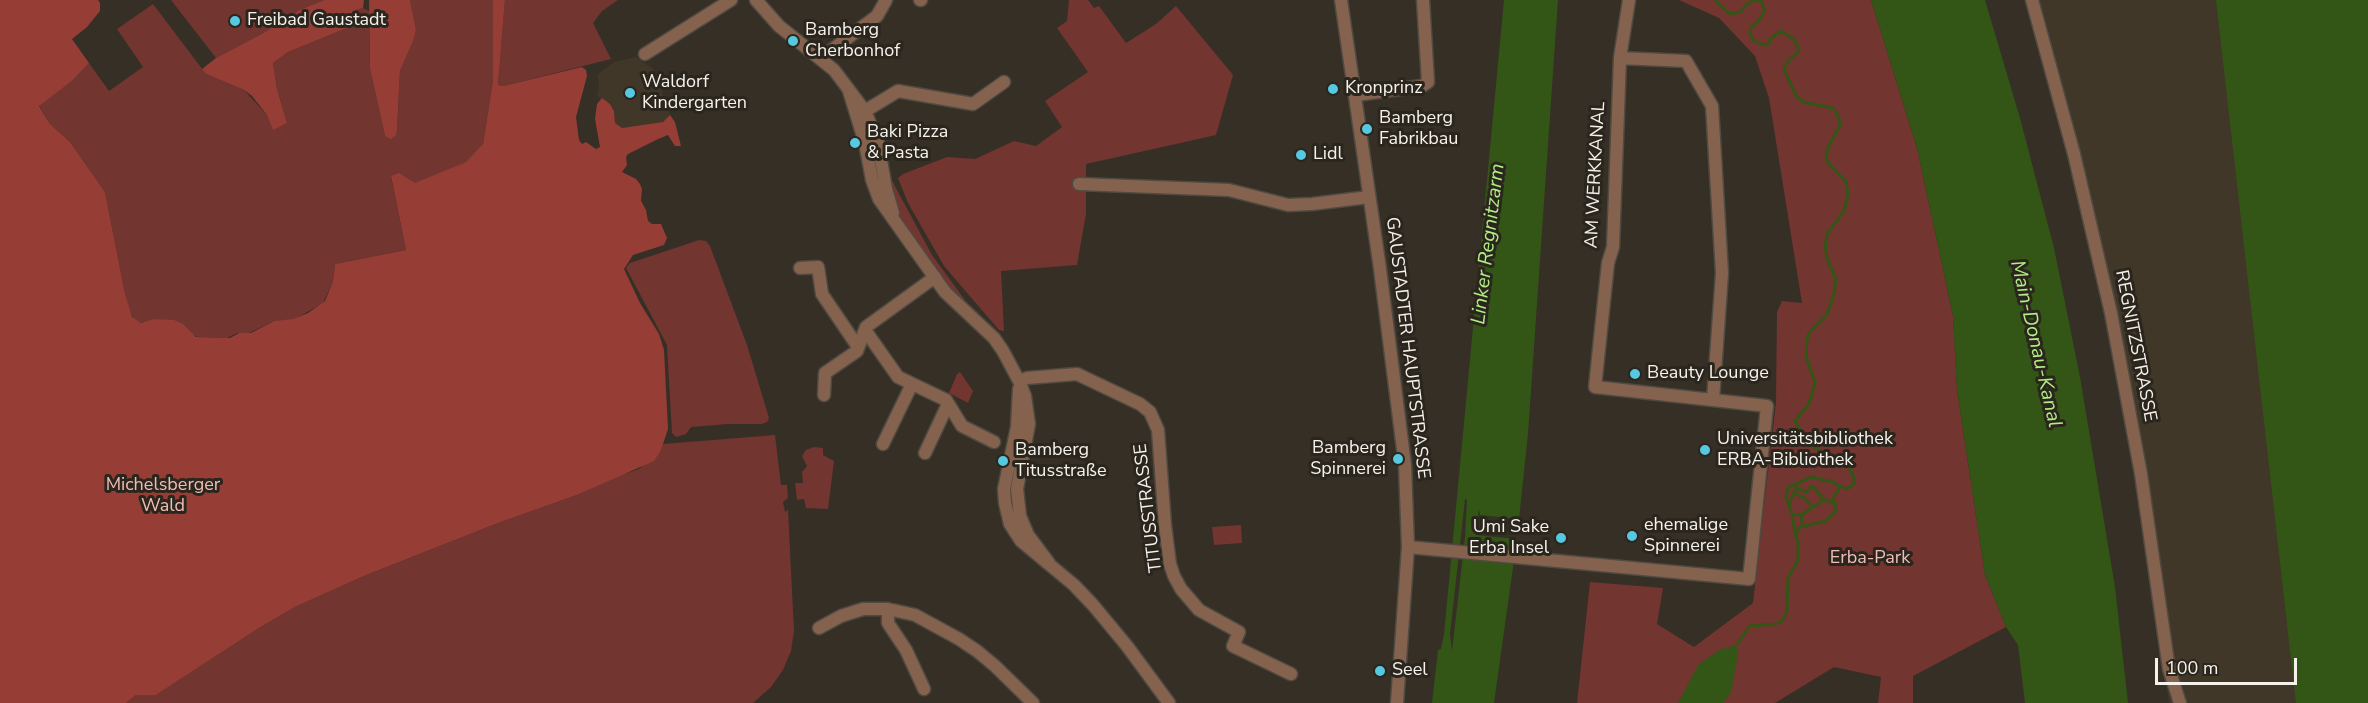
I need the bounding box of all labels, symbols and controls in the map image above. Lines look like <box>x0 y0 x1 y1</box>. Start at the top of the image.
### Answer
place label: Freibad Gaustadt <box>247 10 386 32</box>
marker: Freibad Gaustadt <box>228 14 242 28</box>
place label: Bamberg Cherbonhof <box>805 20 900 63</box>
marker: Bamberg Cherbonhof <box>786 34 800 48</box>
place label: Waldorf Kindergarten <box>642 72 747 115</box>
place label: Kronprinz <box>1345 78 1422 100</box>
marker: Kronprinz <box>1326 82 1340 96</box>
marker: Waldorf Kindergarten <box>623 86 637 100</box>
street label: AM WERKKANAL <box>1581 101 1611 249</box>
place label: Bamberg Fabrikbau <box>1379 108 1458 150</box>
place label: Baki Pizza & Pasta <box>867 122 948 164</box>
marker: Bamberg Fabrikbau <box>1360 122 1374 136</box>
marker: Baki Pizza & Pasta <box>848 136 862 150</box>
place label: Lidl <box>1313 144 1343 166</box>
marker: Lidl <box>1294 148 1308 162</box>
water label: Linker Regnitzarm <box>1467 162 1511 326</box>
street label: GAUSTADTER HAUPTSTRASSE <box>1380 216 1434 480</box>
water label: Main-Donau-Kanal <box>2004 258 2066 430</box>
street label: REGNITZSTRASSE <box>2110 268 2160 424</box>
place label: Beauty Lounge <box>1647 363 1769 385</box>
marker: Beauty Lounge <box>1628 367 1642 381</box>
place label: Universitätsbibliothek ERBA-Bibliothek <box>1717 429 1893 472</box>
place label: Bamberg Spinnerei <box>1310 438 1386 480</box>
place label: Bamberg Titusstraße <box>1015 440 1106 482</box>
street label: TITUSSTRASSE <box>1130 442 1168 574</box>
marker: Universitätsbibliothek ERBA-Bibliothek <box>1698 443 1712 457</box>
marker: Bamberg Spinnerei <box>1391 452 1405 466</box>
marker: Bamberg Titusstraße <box>996 454 1010 468</box>
park label: Michelsberger Wald <box>106 475 220 518</box>
place label: ehemalige Spinnerei <box>1644 515 1728 558</box>
place label: Umi Sake Erba Insel <box>1469 517 1549 560</box>
marker: ehemalige Spinnerei <box>1625 529 1639 543</box>
marker: Umi Sake Erba Insel <box>1554 531 1568 545</box>
park label: Erba-Park <box>1830 548 1910 570</box>
scale bar <box>2158 646 2300 684</box>
text: 100 m <box>2166 656 2218 680</box>
place label: Seel <box>1392 660 1428 682</box>
marker: Seel <box>1373 664 1387 678</box>

